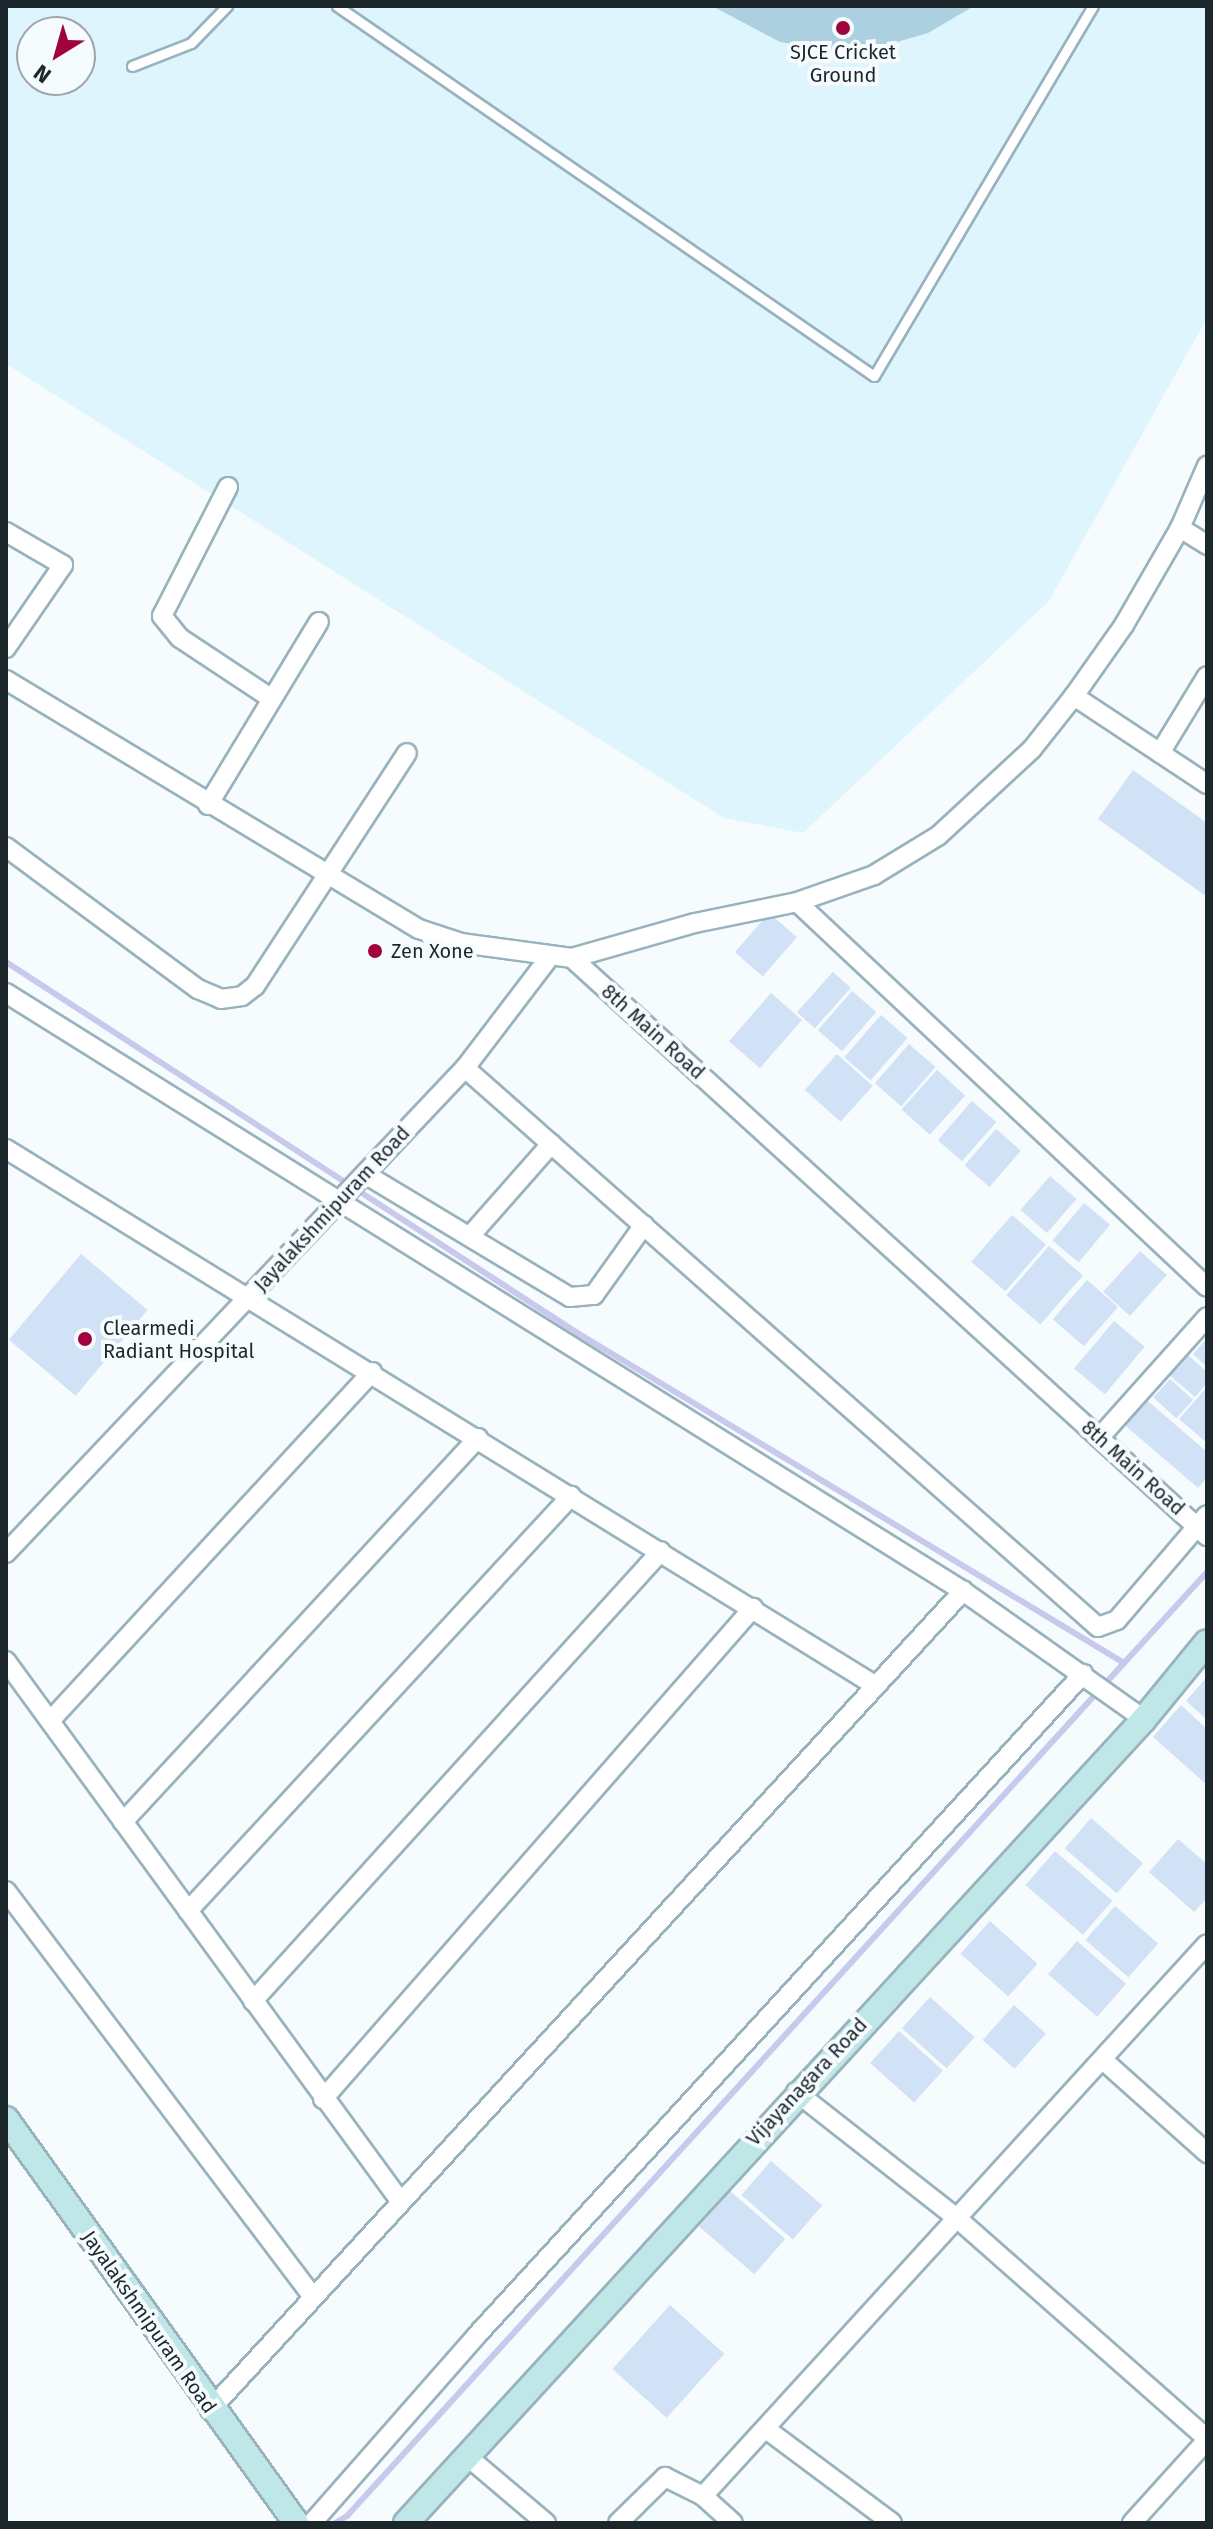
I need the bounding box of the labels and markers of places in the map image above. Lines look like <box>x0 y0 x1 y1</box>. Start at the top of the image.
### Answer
marker: SJCE Cricket Ground <box>834 19 852 37</box>
place label: SJCE Cricket Ground <box>790 40 896 87</box>
place label: Zen Xone <box>391 939 474 963</box>
marker: Zen Xone <box>366 942 384 960</box>
place label: Clearmedi Radiant Hospital <box>103 1316 254 1363</box>
marker: Clearmedi Radiant Hospital <box>74 1328 96 1350</box>

